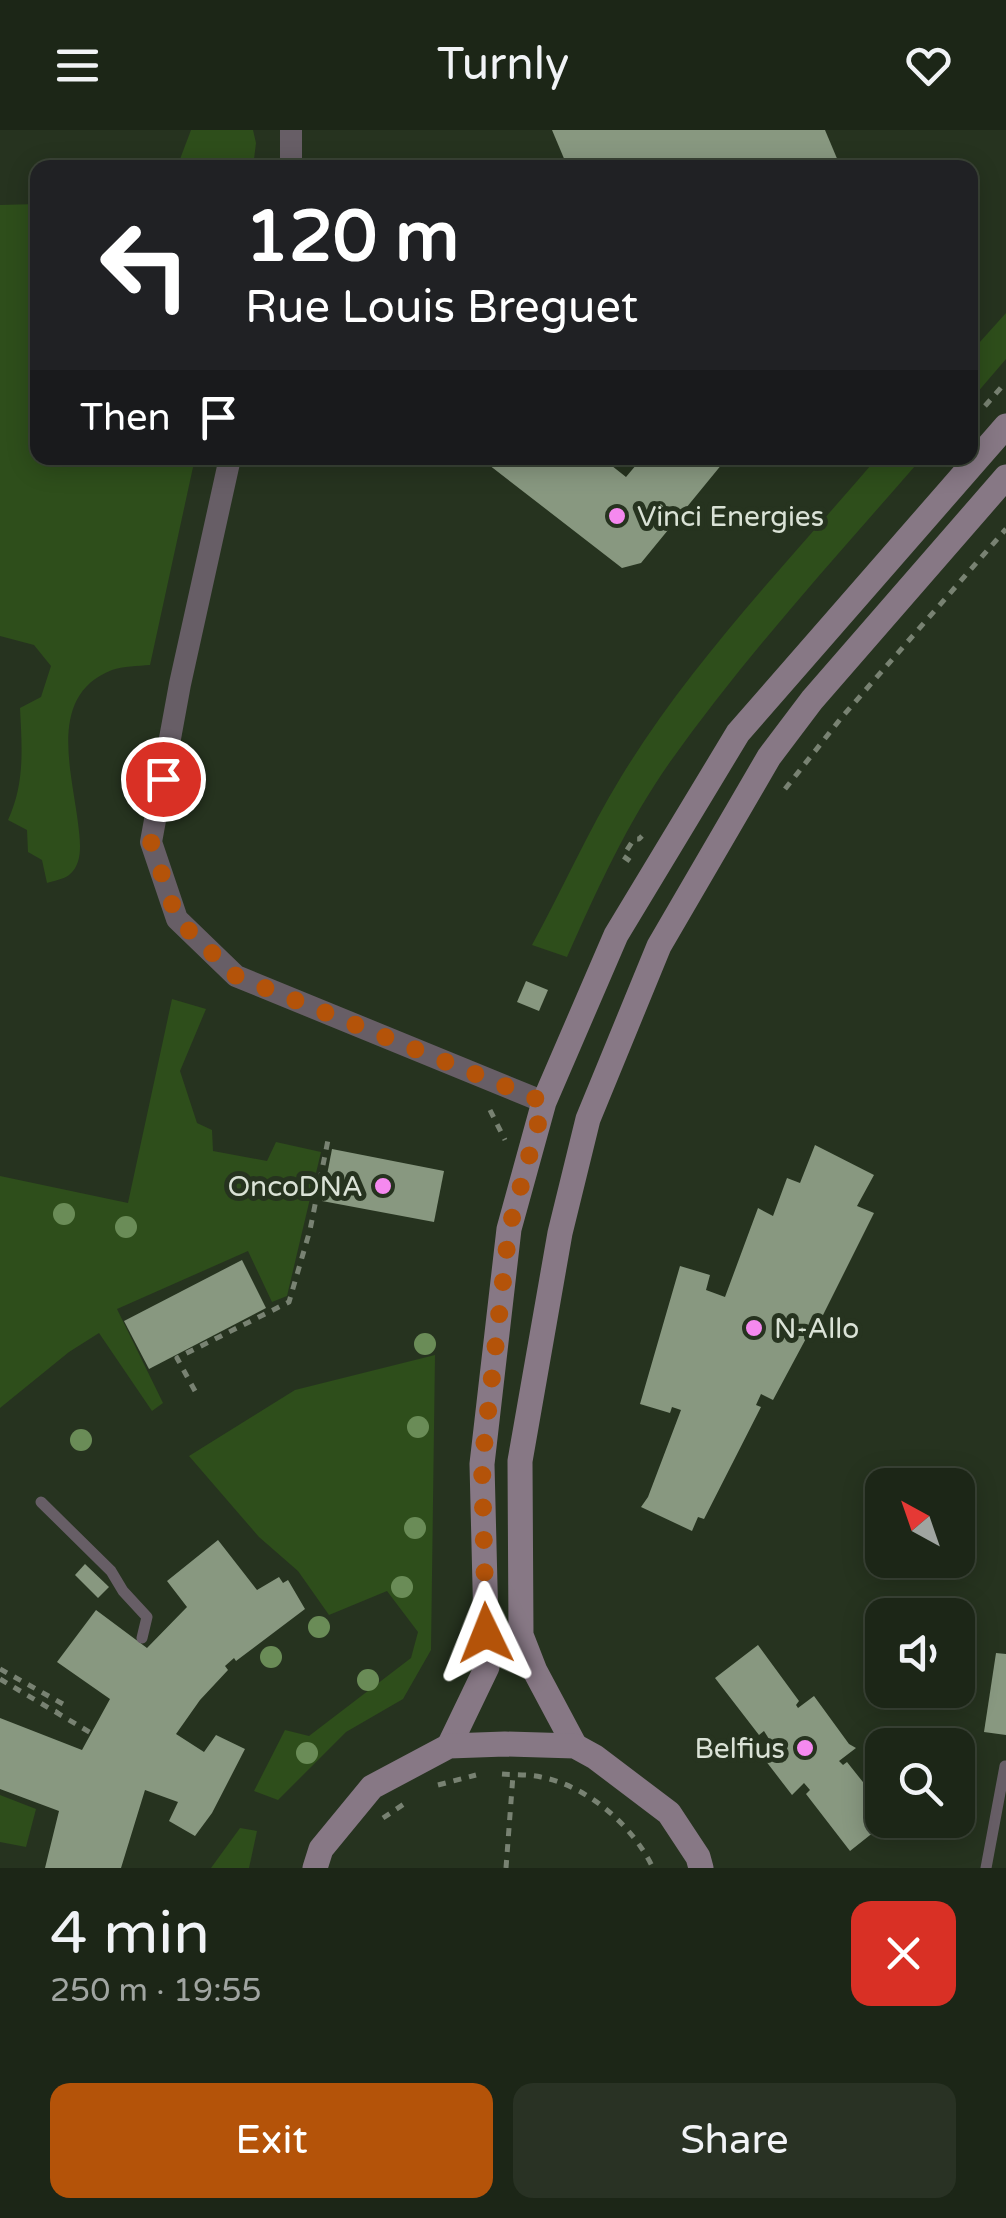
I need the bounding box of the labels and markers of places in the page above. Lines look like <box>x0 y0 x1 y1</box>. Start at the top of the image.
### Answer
place label: Vinci Energies <box>637 500 824 534</box>
marker: Vinci Energies <box>606 505 628 527</box>
pin <box>121 737 206 822</box>
place label: OncoDNA <box>228 1170 363 1204</box>
marker: OncoDNA <box>372 1175 394 1197</box>
place label: N-Allo <box>774 1312 859 1346</box>
marker: N-Allo <box>743 1317 765 1339</box>
place label: Belfius <box>695 1732 785 1766</box>
marker: Belfius <box>794 1737 816 1759</box>

